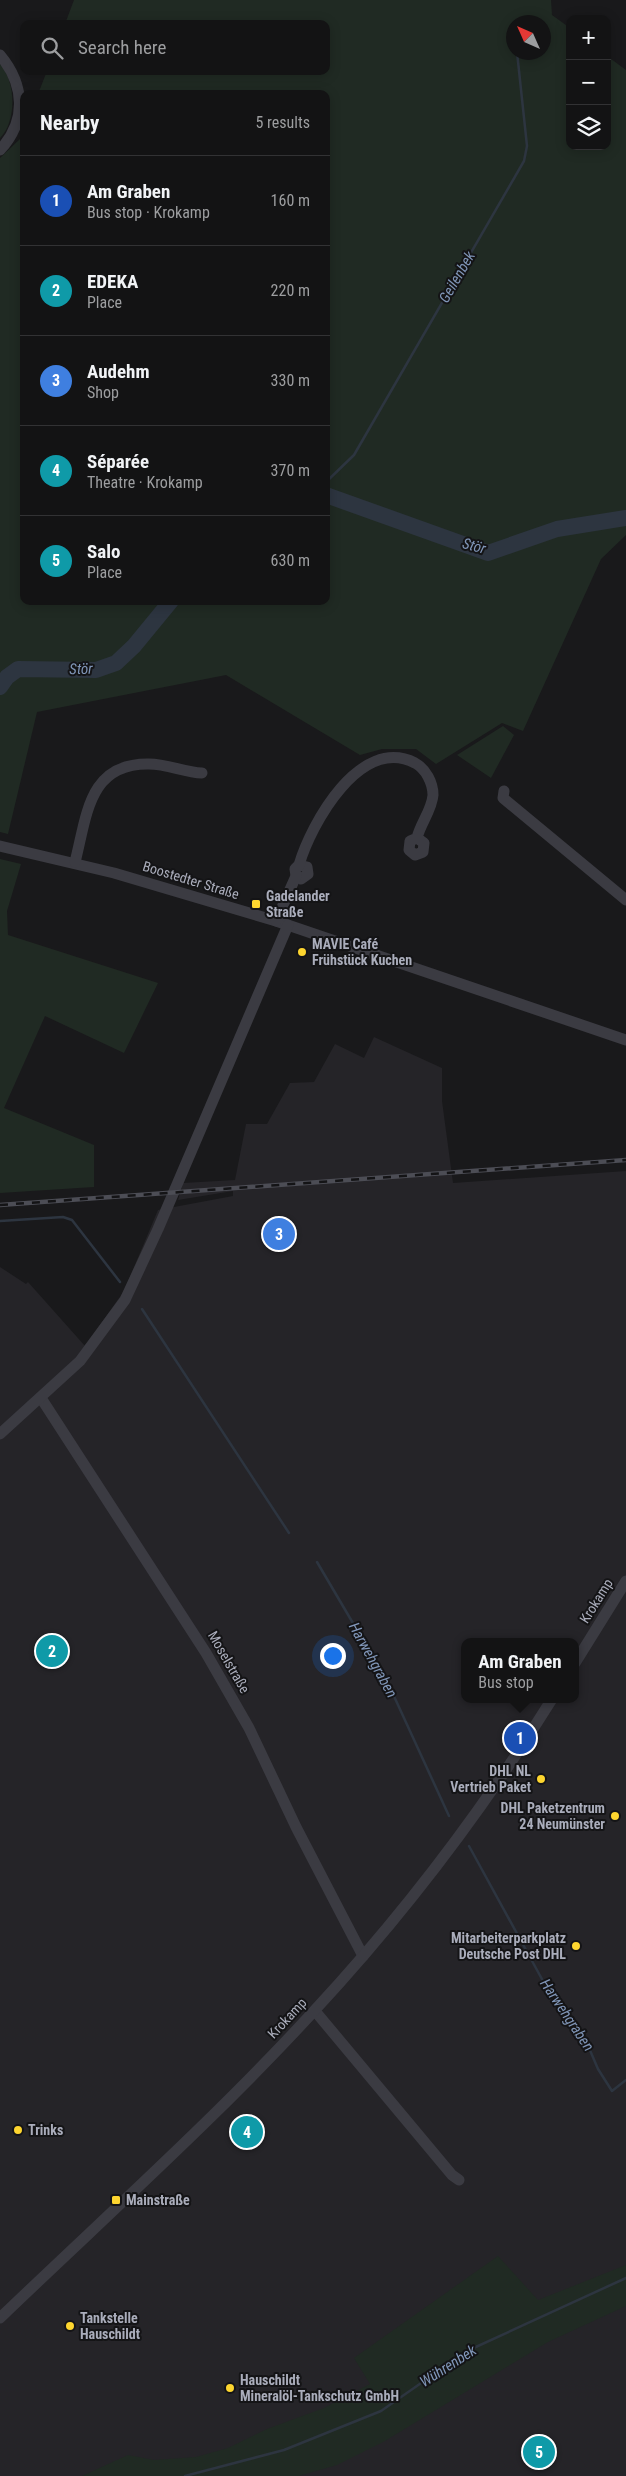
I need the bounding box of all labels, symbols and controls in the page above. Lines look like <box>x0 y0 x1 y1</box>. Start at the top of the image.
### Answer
north arrow <box>506 15 551 60</box>
map controls <box>566 15 611 150</box>
button: + <box>566 15 611 60</box>
search box <box>20 20 330 75</box>
icon: search <box>38 34 66 62</box>
text: Search here <box>78 36 166 59</box>
button: − <box>566 60 611 105</box>
button: layers <box>566 105 611 150</box>
text: Nearby <box>40 111 99 135</box>
text: 5 results <box>255 113 310 132</box>
text: Am Graben <box>87 180 170 203</box>
text: 1 <box>52 191 60 210</box>
text: 160 m <box>271 191 310 210</box>
text: Bus stop · Krokamp <box>87 203 210 222</box>
water label: Geilenbek <box>435 248 479 306</box>
text: EDEKA <box>87 270 138 293</box>
text: 2 <box>52 281 60 300</box>
text: 220 m <box>271 281 310 300</box>
text: Place <box>87 293 122 312</box>
text: Audehm <box>87 360 150 383</box>
text: 3 <box>52 371 60 390</box>
text: 330 m <box>271 371 310 390</box>
text: Shop <box>87 383 119 402</box>
text: Séparée <box>87 450 149 473</box>
text: 4 <box>52 461 60 480</box>
text: 370 m <box>271 461 310 480</box>
text: Theatre · Krokamp <box>87 473 203 492</box>
water label: Stör <box>460 534 488 558</box>
text: Salo <box>87 540 120 563</box>
text: 5 <box>52 551 60 570</box>
text: 630 m <box>271 551 310 570</box>
text: Place <box>87 563 122 582</box>
water label: Stör <box>69 660 93 678</box>
street label: Boostedter Straße <box>141 858 242 902</box>
place label: Gadelander Straße <box>266 888 330 920</box>
marker: Gadelander Straße <box>250 898 262 910</box>
place label: MAVIE Café Frühstück Kuchen <box>312 936 412 968</box>
marker: MAVIE Café Frühstück Kuchen <box>296 946 308 958</box>
pin: 3 <box>263 1215 295 1253</box>
street label: Krokamp <box>576 1576 616 1626</box>
water label: Harwehgraben <box>345 1619 401 1701</box>
street label: Moselstraße <box>205 1628 253 1696</box>
pin: 2 <box>36 1632 68 1670</box>
popup <box>461 1638 579 1703</box>
your location <box>320 1643 346 1669</box>
text: Am Graben <box>478 1650 562 1673</box>
text: Bus stop <box>478 1673 534 1692</box>
pin: 1 <box>504 1719 536 1757</box>
place label: DHL NL Vertrieb Paket <box>450 1763 531 1795</box>
marker: DHL NL Vertrieb Paket <box>535 1773 547 1785</box>
place label: DHL Paketzentrum 24 Neumünster <box>501 1800 605 1832</box>
marker: DHL Paketzentrum 24 Neumünster <box>609 1810 621 1822</box>
place label: Mitarbeiterparkplatz Deutsche Post DHL <box>451 1930 566 1962</box>
marker: Mitarbeiterparkplatz Deutsche Post DHL <box>570 1940 582 1952</box>
water label: Harwehgraben <box>536 1975 598 2055</box>
street label: Krokamp <box>264 1994 310 2041</box>
pin: 4 <box>231 2113 263 2151</box>
place label: Trinks <box>28 2122 63 2138</box>
marker: Trinks <box>12 2124 24 2136</box>
place label: Mainstraße <box>126 2192 190 2208</box>
marker: Mainstraße <box>110 2194 122 2206</box>
place label: Tankstelle Hauschildt <box>80 2310 140 2342</box>
marker: Tankstelle Hauschildt <box>64 2320 76 2332</box>
water label: Wührenbek <box>416 2341 480 2391</box>
place label: Hauschildt Mineralöl-Tankschutz GmbH <box>240 2372 399 2404</box>
marker: Hauschildt Mineralöl-Tankschutz GmbH <box>224 2382 236 2394</box>
pin: 5 <box>523 2433 555 2471</box>

